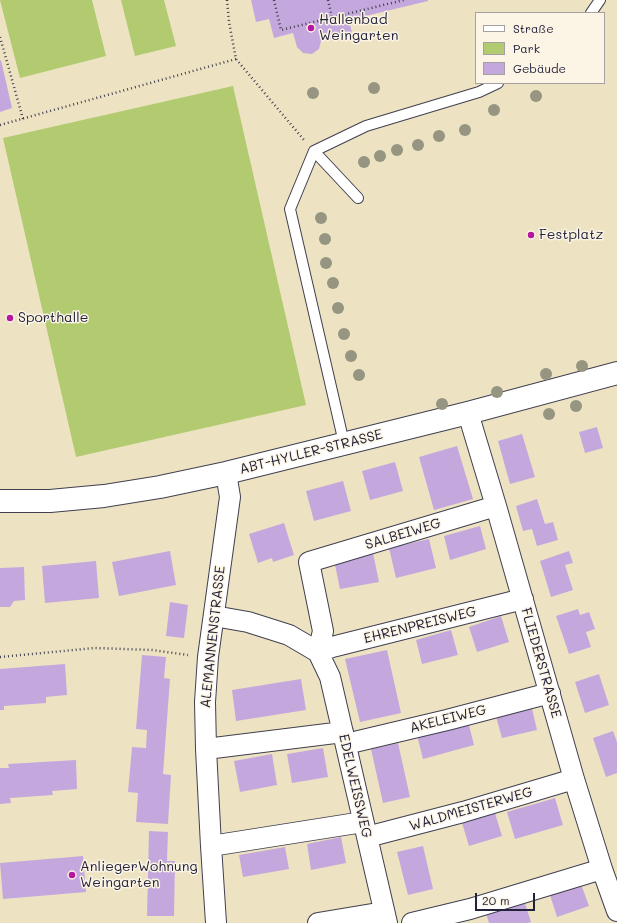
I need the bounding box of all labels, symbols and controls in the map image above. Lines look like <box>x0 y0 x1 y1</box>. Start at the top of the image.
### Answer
place label: Hallenbad Weingarten <box>319 12 398 44</box>
legend <box>475 12 605 84</box>
text: Straße <box>513 20 554 36</box>
marker: Hallenbad Weingarten <box>306 23 316 33</box>
text: Park <box>513 40 540 56</box>
text: Gebäude <box>513 60 566 76</box>
place label: Festplatz <box>539 227 603 243</box>
marker: Festplatz <box>526 230 536 240</box>
place label: Sporthalle <box>18 310 88 326</box>
marker: Sporthalle <box>5 313 15 323</box>
street label: ABT-HYLLER-STRASSE <box>238 426 384 478</box>
street label: SALBEIWEG <box>363 514 443 554</box>
street label: ALEMANNENSTRASSE <box>197 565 229 709</box>
street label: EHRENPREISWEG <box>362 603 478 647</box>
street label: FLIEDERSTRASSE <box>517 606 565 720</box>
street label: AKELEIWEG <box>408 701 488 737</box>
street label: EDELWEISSWEG <box>335 733 375 839</box>
street label: WALDMEISTERWEG <box>407 783 535 835</box>
place label: AnliegerWohnung Weingarten <box>80 859 198 892</box>
marker: AnliegerWohnung Weingarten <box>67 870 77 880</box>
scale bar <box>477 885 537 911</box>
text: 20 m <box>482 892 510 908</box>

